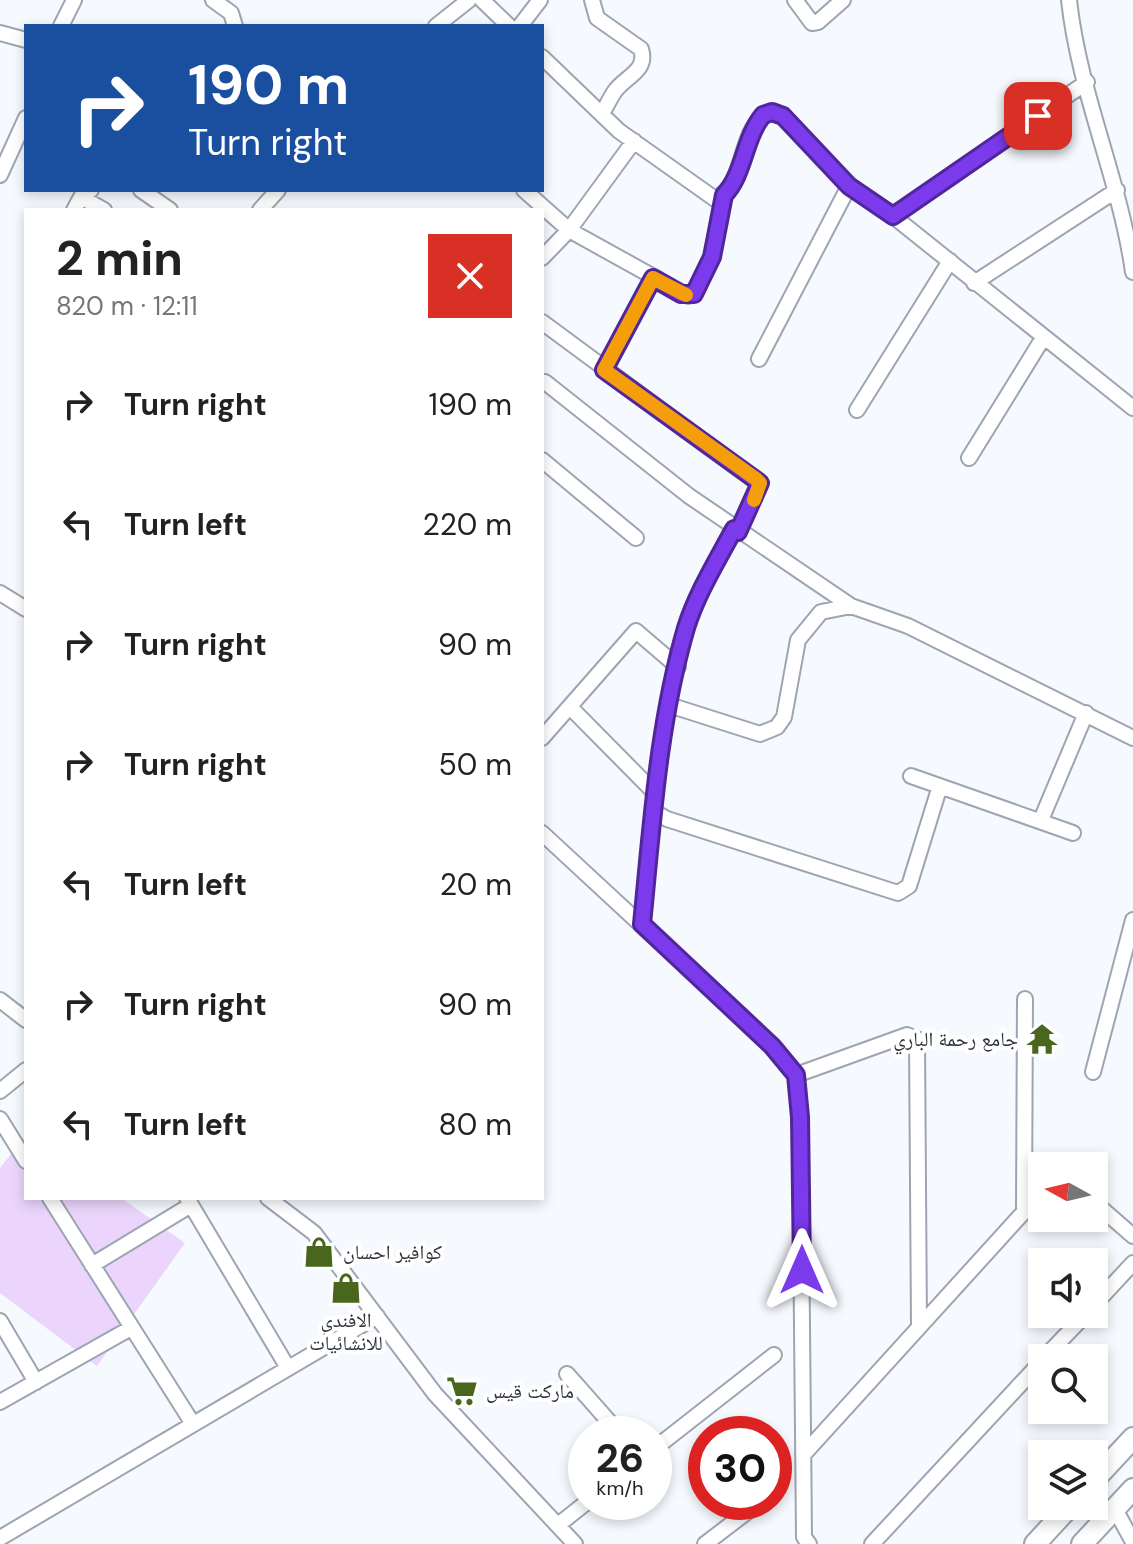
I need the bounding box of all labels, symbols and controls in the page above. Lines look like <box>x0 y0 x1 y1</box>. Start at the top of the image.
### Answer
text: 190 m <box>188 48 349 121</box>
icon: right <box>56 56 160 160</box>
pin <box>1004 82 1072 150</box>
icon: arrive <box>1016 94 1060 138</box>
text: Turn right <box>188 119 347 166</box>
text: 2 min <box>56 227 183 290</box>
button: close <box>428 234 512 318</box>
text: 820 m · 12:11 <box>56 289 198 323</box>
icon: right <box>56 382 100 426</box>
text: Turn right <box>124 385 267 424</box>
text: 190 m <box>429 385 512 424</box>
icon: left <box>56 502 100 546</box>
text: Turn left <box>124 505 247 544</box>
text: 220 m <box>423 505 512 544</box>
icon: right <box>56 622 100 666</box>
text: Turn right <box>124 625 267 664</box>
text: 90 m <box>438 625 512 664</box>
icon: right <box>56 742 100 786</box>
text: Turn right <box>124 745 267 784</box>
text: 50 m <box>438 745 512 784</box>
icon: left <box>56 862 100 906</box>
text: Turn left <box>124 865 247 904</box>
text: 20 m <box>440 865 512 904</box>
icon: right <box>56 982 100 1026</box>
text: Turn right <box>124 985 267 1024</box>
text: 90 m <box>438 985 512 1024</box>
temple icon: جامع رحمة الباري <box>1025 1022 1059 1056</box>
place label: جامع رحمة الباري <box>893 1026 1018 1055</box>
icon: left <box>56 1102 100 1146</box>
text: Turn left <box>124 1105 247 1144</box>
text: 80 m <box>439 1105 512 1144</box>
north arrow <box>1028 1152 1108 1232</box>
map controls <box>1028 1152 1108 1520</box>
position arrow <box>760 1228 844 1312</box>
shop icon: كوافير احسان <box>302 1235 336 1269</box>
place label: كوافير احسان <box>343 1239 442 1265</box>
button: sound <box>1028 1248 1108 1328</box>
shop icon: الافندي للانشائيات <box>329 1271 363 1305</box>
place label: الافندي للانشائيات <box>309 1307 383 1356</box>
button: search <box>1028 1344 1108 1424</box>
supermarket icon: ماركت قيس <box>445 1374 479 1408</box>
place label: ماركت قيس <box>486 1378 574 1404</box>
speed limit sign: 30 <box>688 1416 792 1520</box>
text: 26 <box>596 1432 644 1484</box>
button: layers <box>1028 1440 1108 1520</box>
text: km/h <box>596 1475 644 1501</box>

